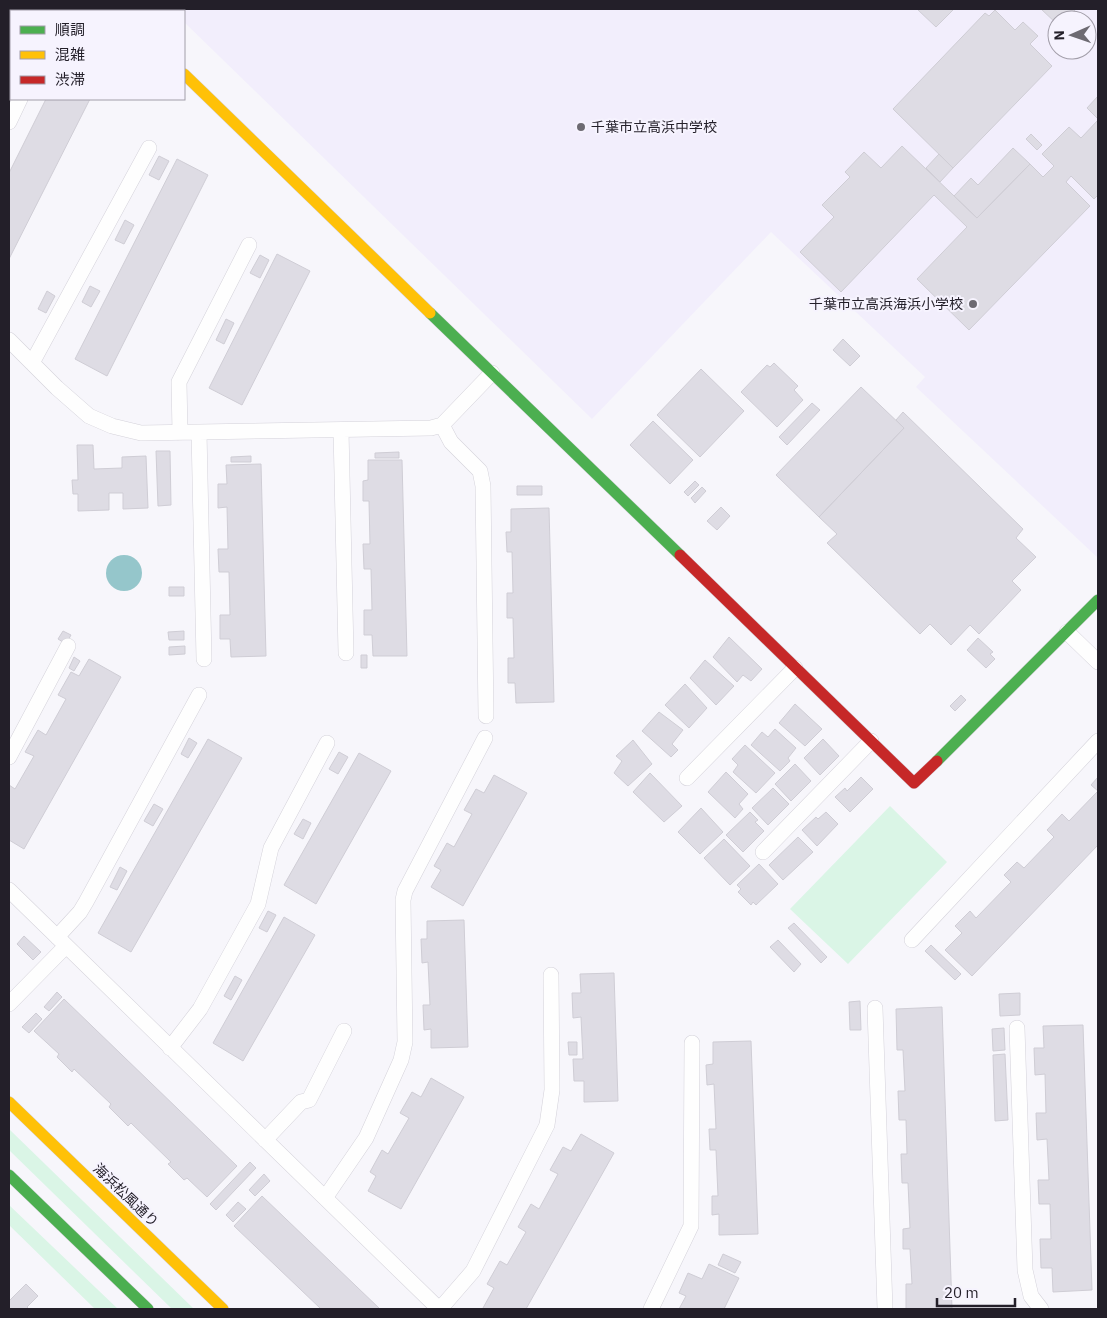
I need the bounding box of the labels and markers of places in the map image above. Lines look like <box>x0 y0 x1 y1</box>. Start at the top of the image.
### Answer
place label: 千葉市立高浜中学校 <box>591 118 717 136</box>
marker: 千葉市立高浜中学校 <box>575 121 587 133</box>
place label: 千葉市立高浜海浜小学校 <box>809 295 963 313</box>
marker: 千葉市立高浜海浜小学校 <box>967 298 979 310</box>

